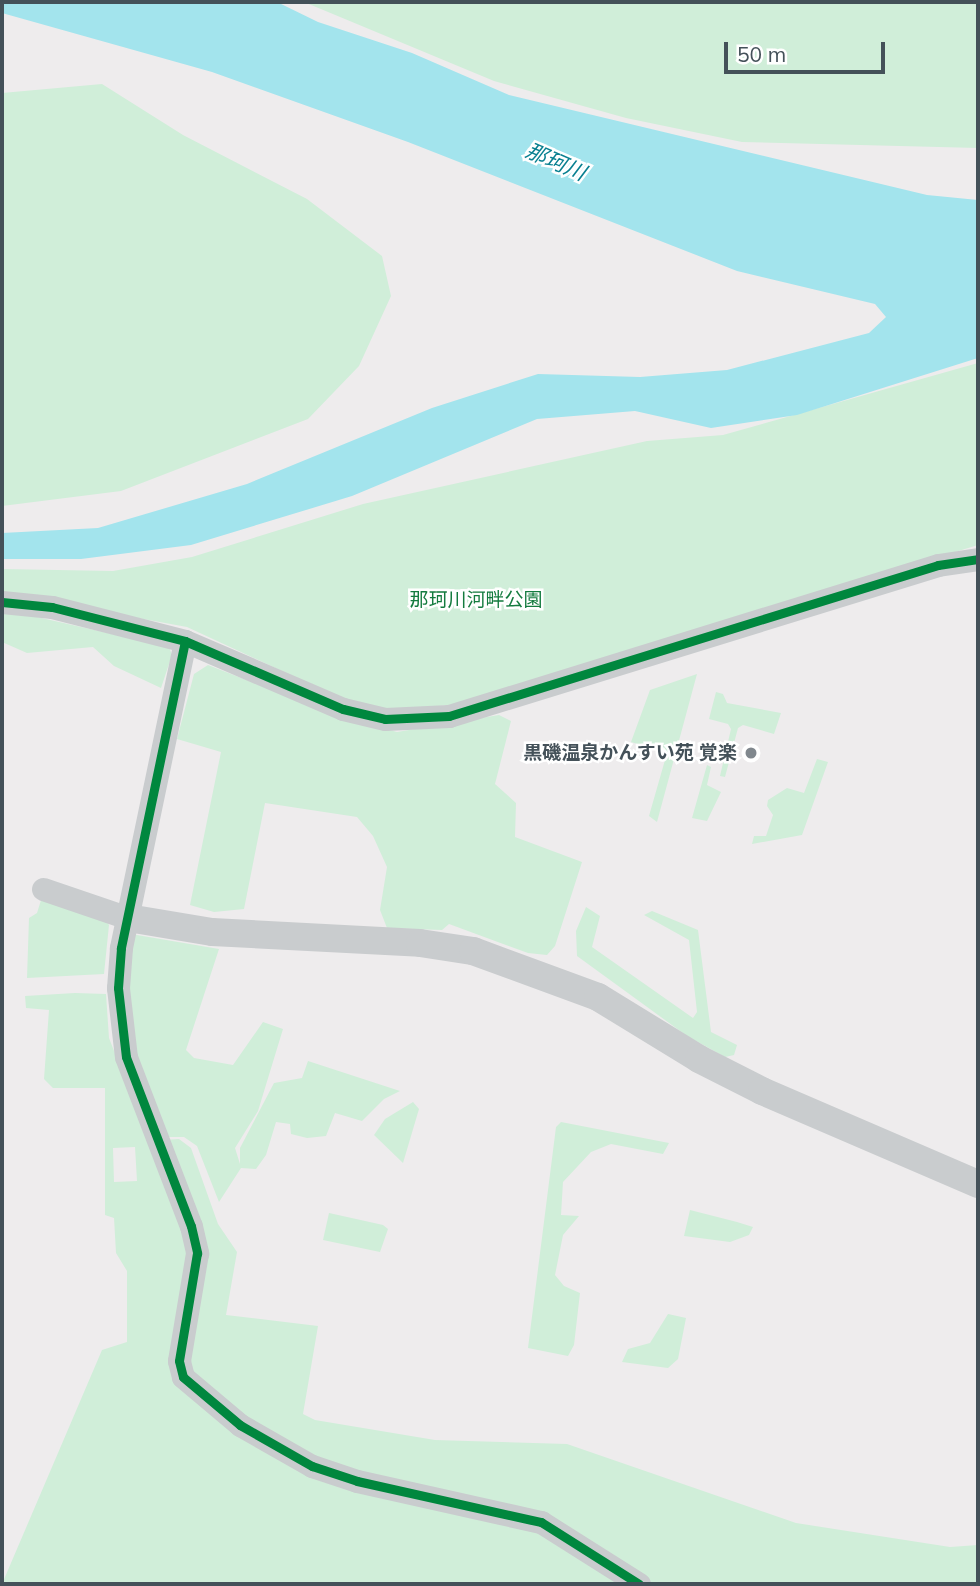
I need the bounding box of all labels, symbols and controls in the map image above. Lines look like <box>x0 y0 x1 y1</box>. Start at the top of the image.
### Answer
scale bar <box>728 28 889 72</box>
text: 50 m <box>737 41 786 67</box>
water label: 那珂川 <box>522 137 590 185</box>
park label: 那珂川河畔公園 <box>410 589 542 611</box>
place label: 黒磯温泉かんすい苑 覚楽 <box>523 742 737 764</box>
marker: 黒磯温泉かんすい苑 覚楽 <box>743 745 759 761</box>

